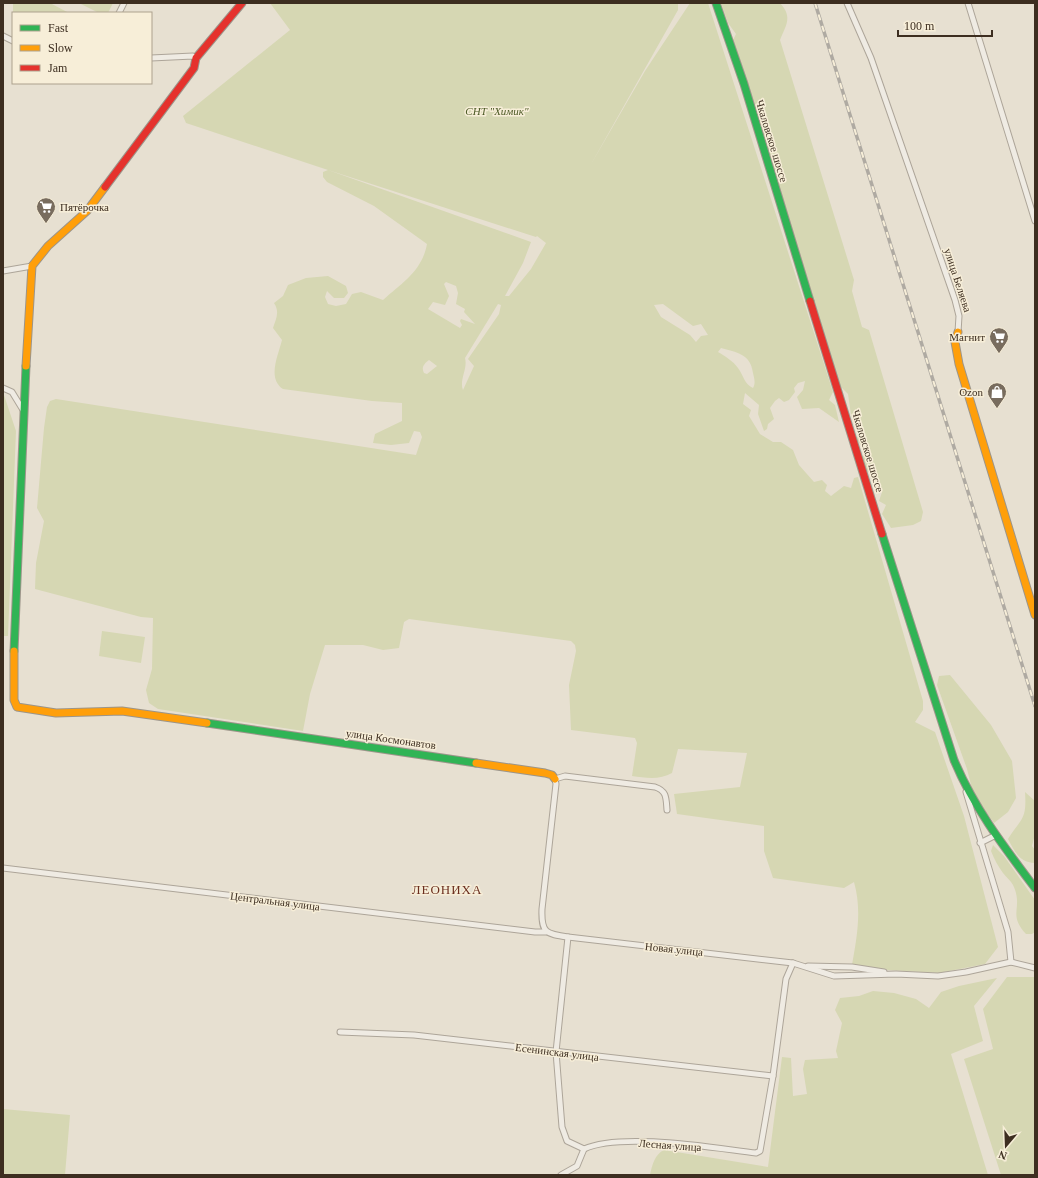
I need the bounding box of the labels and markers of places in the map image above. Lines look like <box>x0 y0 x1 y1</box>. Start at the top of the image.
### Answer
supermarket icon: Пятёрочка <box>35 196 57 224</box>
place label: Пятёрочка <box>60 201 109 213</box>
supermarket icon: Магнит <box>988 326 1010 354</box>
place label: Магнит <box>949 331 985 343</box>
shop icon: Ozon <box>986 381 1008 409</box>
place label: Ozon <box>959 386 983 398</box>

